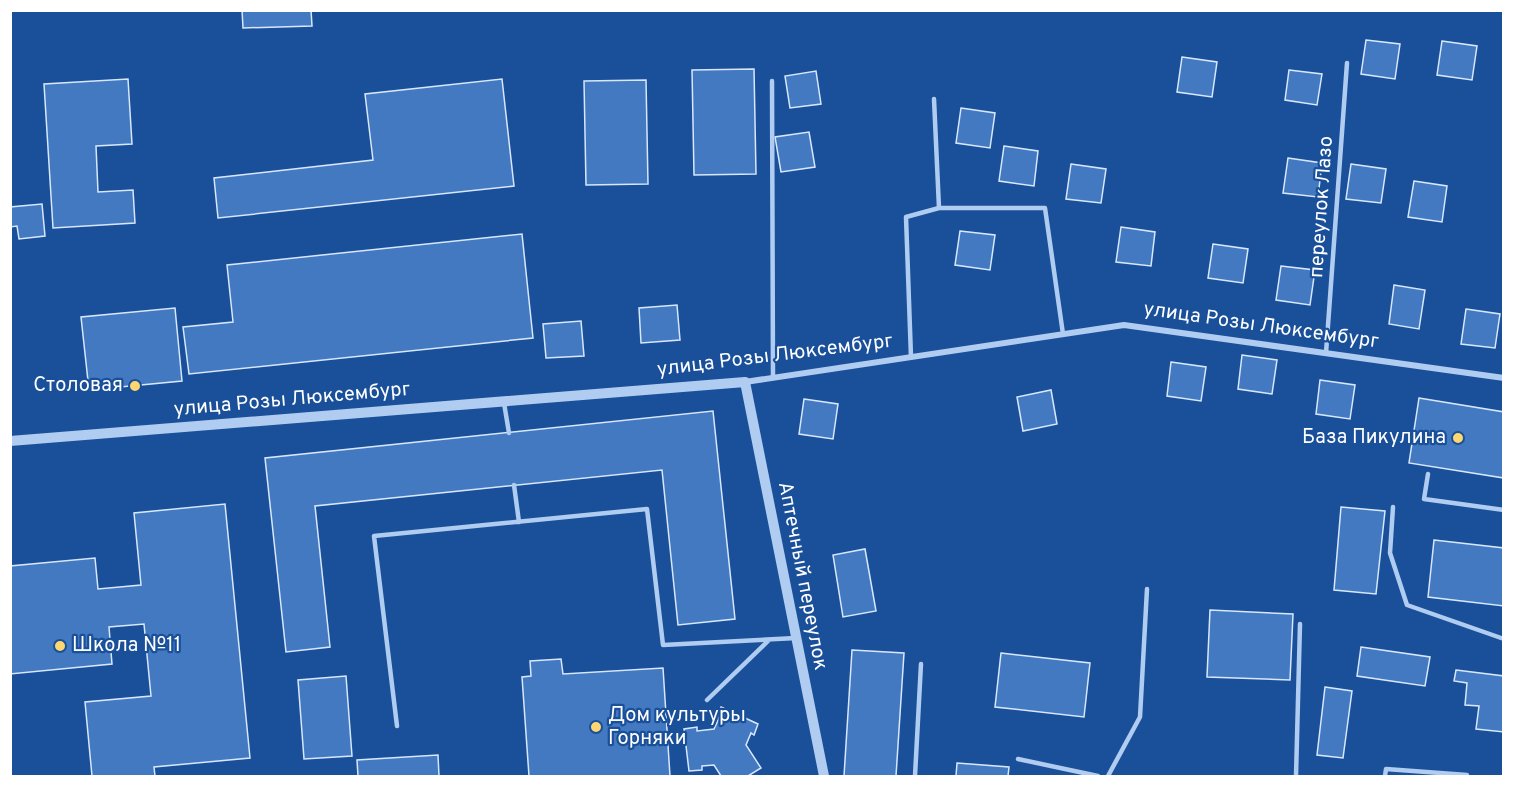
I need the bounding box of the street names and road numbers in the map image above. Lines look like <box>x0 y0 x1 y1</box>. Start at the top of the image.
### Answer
street label: переулок Лазо <box>1304 135 1340 279</box>
street label: улица Розы Люксембург <box>1142 297 1380 355</box>
street label: улица Розы Люксембург <box>656 329 894 383</box>
street label: улица Розы Люксембург <box>173 377 411 423</box>
street label: Аптечный переулок <box>771 480 833 672</box>

